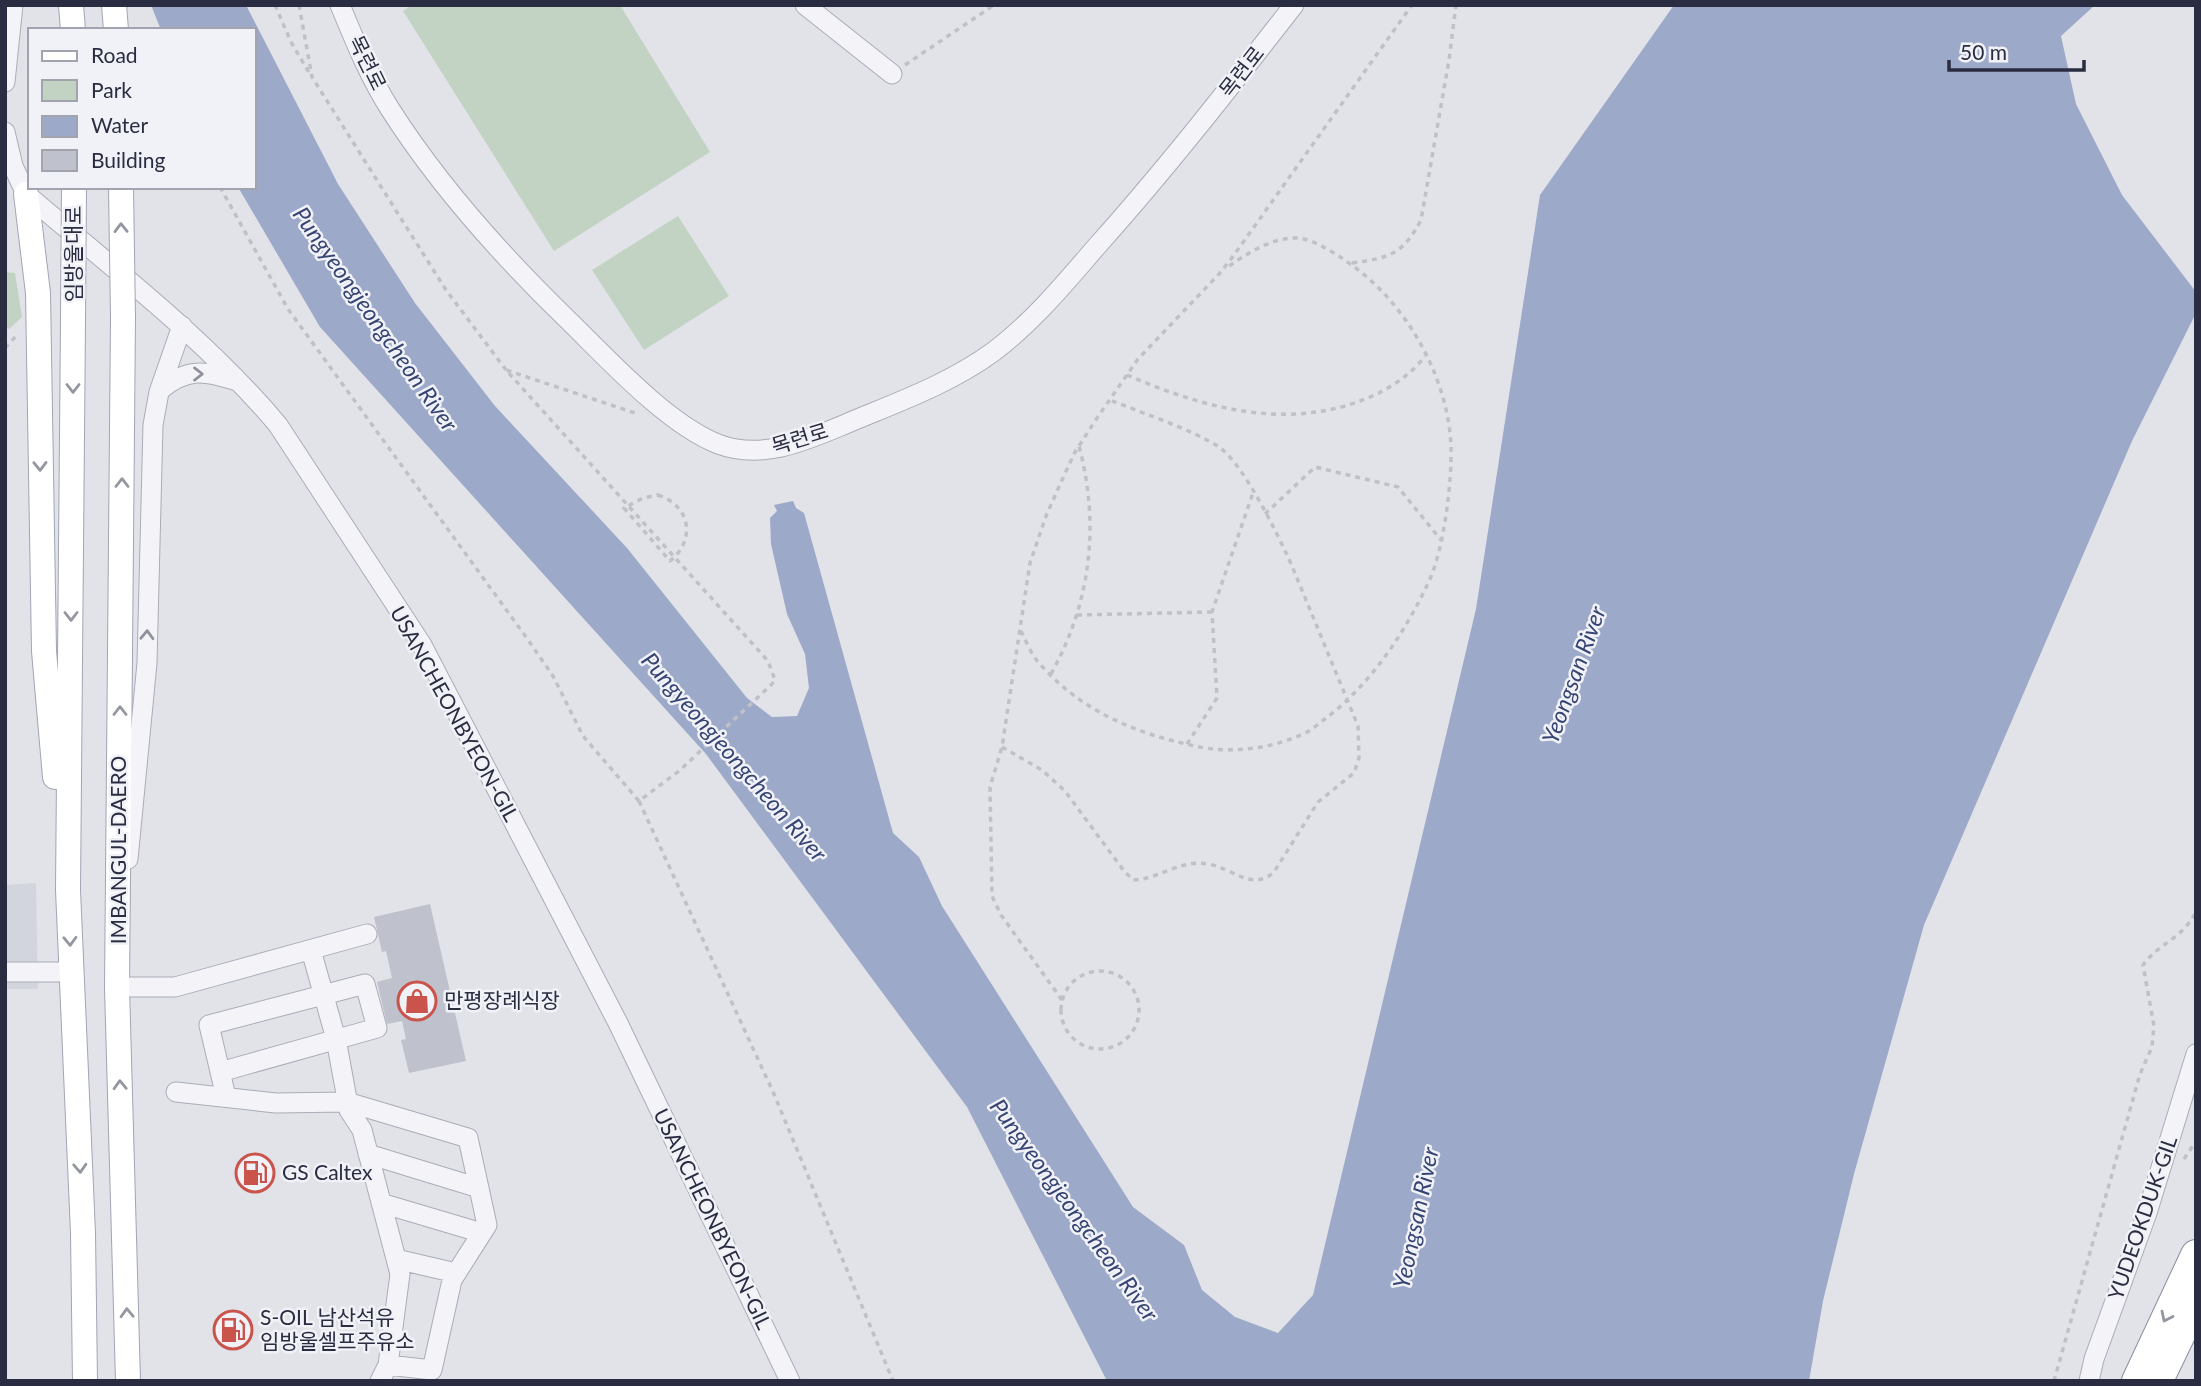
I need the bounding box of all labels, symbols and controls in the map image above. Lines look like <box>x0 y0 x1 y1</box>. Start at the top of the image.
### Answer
legend <box>28 28 256 189</box>
scale bar <box>1949 28 2084 72</box>
street label: 목련로 <box>344 31 392 94</box>
text: 50 m <box>1960 39 2007 64</box>
street label: 목련로 <box>1213 41 1269 102</box>
text: Road <box>91 42 138 67</box>
text: Park <box>91 77 132 102</box>
text: Water <box>91 112 148 137</box>
text: Building <box>91 147 166 172</box>
water label: Pungyeongjeongcheon River <box>288 201 465 437</box>
street label: 임방울대로 <box>60 206 85 302</box>
one-way arrow <box>114 223 129 234</box>
one-way arrow <box>193 366 204 382</box>
one-way arrow <box>65 383 81 394</box>
street label: 목련로 <box>768 417 831 458</box>
one-way arrow <box>32 461 48 472</box>
one-way arrow <box>114 477 130 488</box>
street label: USANCHEONBYEON-GIL <box>386 601 525 825</box>
water label: Yeongsan River <box>1535 601 1611 747</box>
one-way arrow <box>63 611 79 621</box>
one-way arrow <box>140 630 155 641</box>
water label: Pungyeongjeongcheon River <box>636 646 834 867</box>
one-way arrow <box>112 705 128 715</box>
street label: IMBANGUL-DAERO <box>105 756 130 944</box>
one-way arrow <box>62 936 77 947</box>
shop icon: 만평장례식장 <box>396 980 438 1022</box>
place label: 만평장례식장 <box>444 987 560 1012</box>
one-way arrow <box>113 1079 128 1090</box>
water label: Pungyeongjeongcheon River <box>985 1093 1165 1327</box>
street label: USANCHEONBYEON-GIL <box>649 1104 778 1333</box>
street label: YUDEOKDUK-GIL <box>2102 1132 2181 1303</box>
water label: Yeongsan River <box>1386 1143 1444 1291</box>
fuel station icon: GS Caltex <box>234 1152 276 1194</box>
place label: GS Caltex <box>282 1159 373 1184</box>
one-way arrow <box>72 1163 87 1174</box>
place label: S-OIL 남산석유 임방울셀프주유소 <box>260 1304 415 1353</box>
one-way arrow <box>119 1307 134 1318</box>
fuel station icon: S-OIL 남산석유 임방울셀프주유소 <box>212 1309 254 1351</box>
one-way arrow <box>2160 1310 2174 1322</box>

